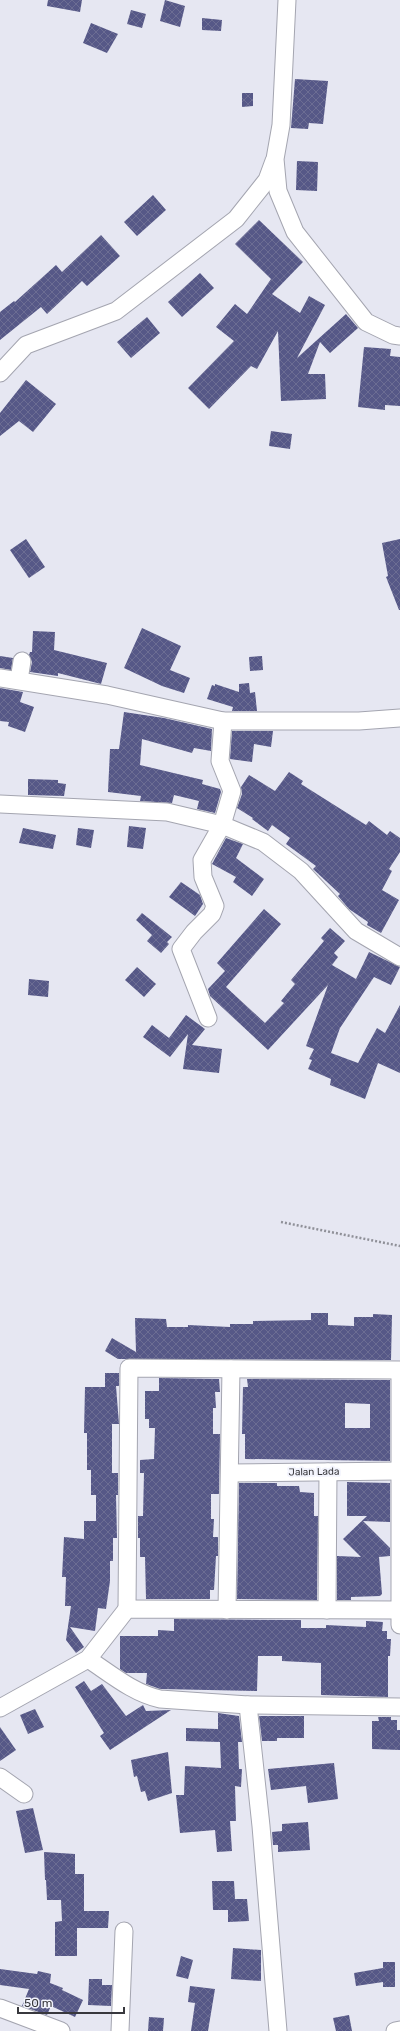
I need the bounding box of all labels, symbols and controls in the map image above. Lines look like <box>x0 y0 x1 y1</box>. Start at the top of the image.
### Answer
street label: Jalan Lada <box>288 1466 340 1478</box>
scale bar <box>18 1989 124 2015</box>
text: 50 m <box>24 1996 52 2010</box>

